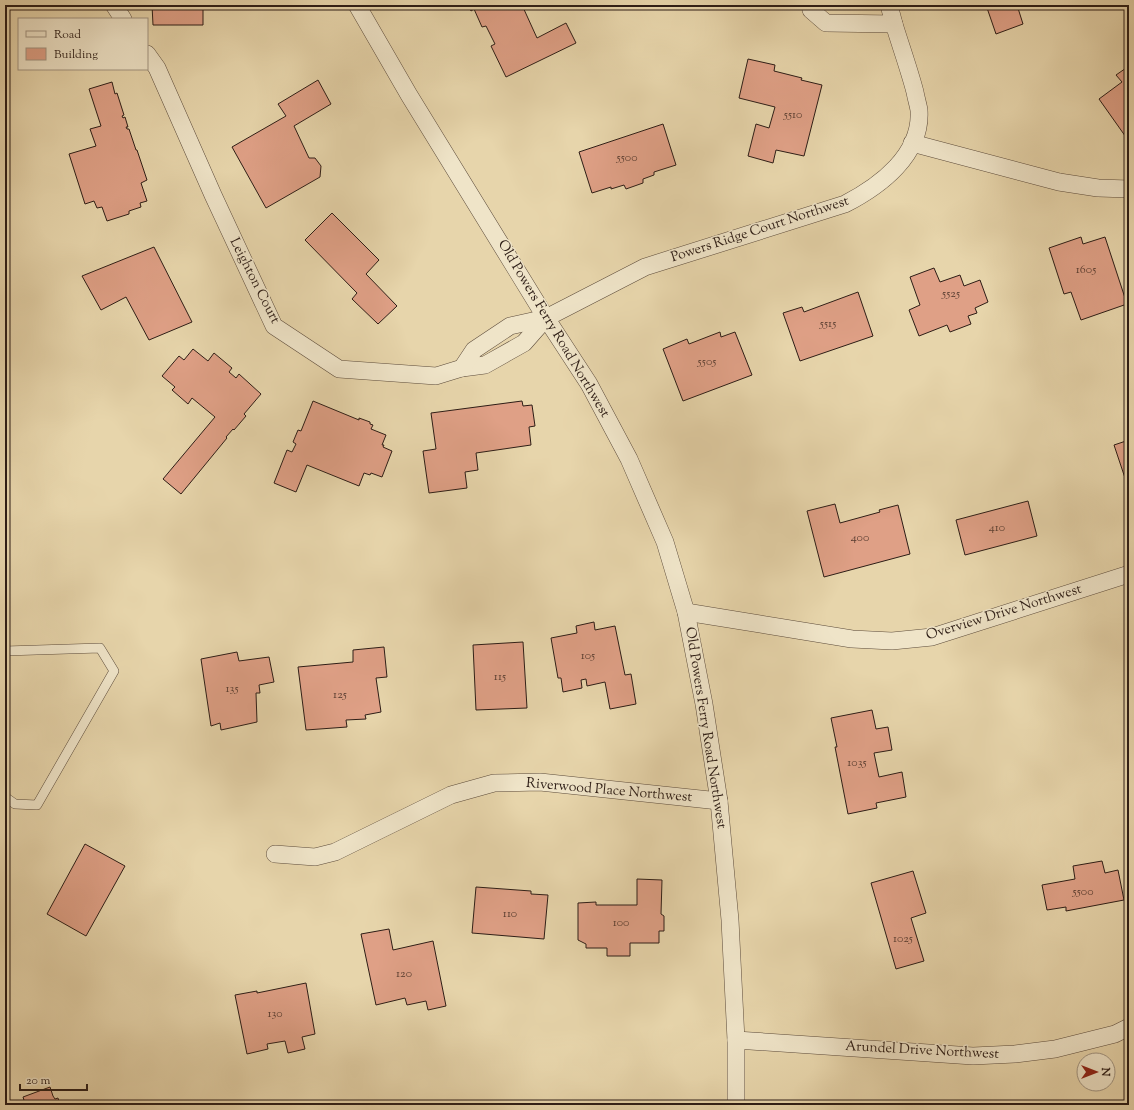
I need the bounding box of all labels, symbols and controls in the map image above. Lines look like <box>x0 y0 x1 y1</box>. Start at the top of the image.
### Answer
legend <box>18 18 148 70</box>
text: Road <box>54 26 81 44</box>
text: Building <box>54 46 98 64</box>
house number: 5510 <box>783 106 802 124</box>
house number: 5500 <box>615 149 638 167</box>
street label: Powers Ridge Court Northwest <box>668 192 852 268</box>
street label: Leighton Court <box>224 235 284 328</box>
street label: Old Powers Ferry Road Northwest <box>492 236 614 422</box>
house number: 1605 <box>1076 261 1096 279</box>
house number: 5525 <box>941 285 960 303</box>
house number: 5515 <box>819 315 836 333</box>
house number: 5505 <box>697 353 716 371</box>
house number: 410 <box>989 519 1005 537</box>
house number: 400 <box>851 529 869 547</box>
street label: Overview Drive Northwest <box>924 580 1085 646</box>
street label: Old Powers Ferry Road Northwest <box>679 626 731 831</box>
house number: 105 <box>581 647 595 665</box>
house number: 115 <box>494 668 506 686</box>
house number: 135 <box>225 680 239 698</box>
house number: 125 <box>333 686 347 704</box>
house number: 1035 <box>847 754 867 772</box>
street label: Riverwood Place Northwest <box>525 774 693 808</box>
house number: 5500 <box>1071 883 1094 901</box>
house number: 110 <box>503 905 517 923</box>
house number: 100 <box>613 914 629 932</box>
house number: 1025 <box>893 930 913 948</box>
house number: 120 <box>396 965 412 983</box>
house number: 130 <box>267 1005 283 1023</box>
street label: Arundel Drive Northwest <box>845 1037 1000 1065</box>
north arrow <box>1076 1052 1116 1092</box>
scale bar <box>20 1066 87 1092</box>
text: N <box>1097 1067 1113 1077</box>
text: 20 m <box>26 1072 51 1090</box>

